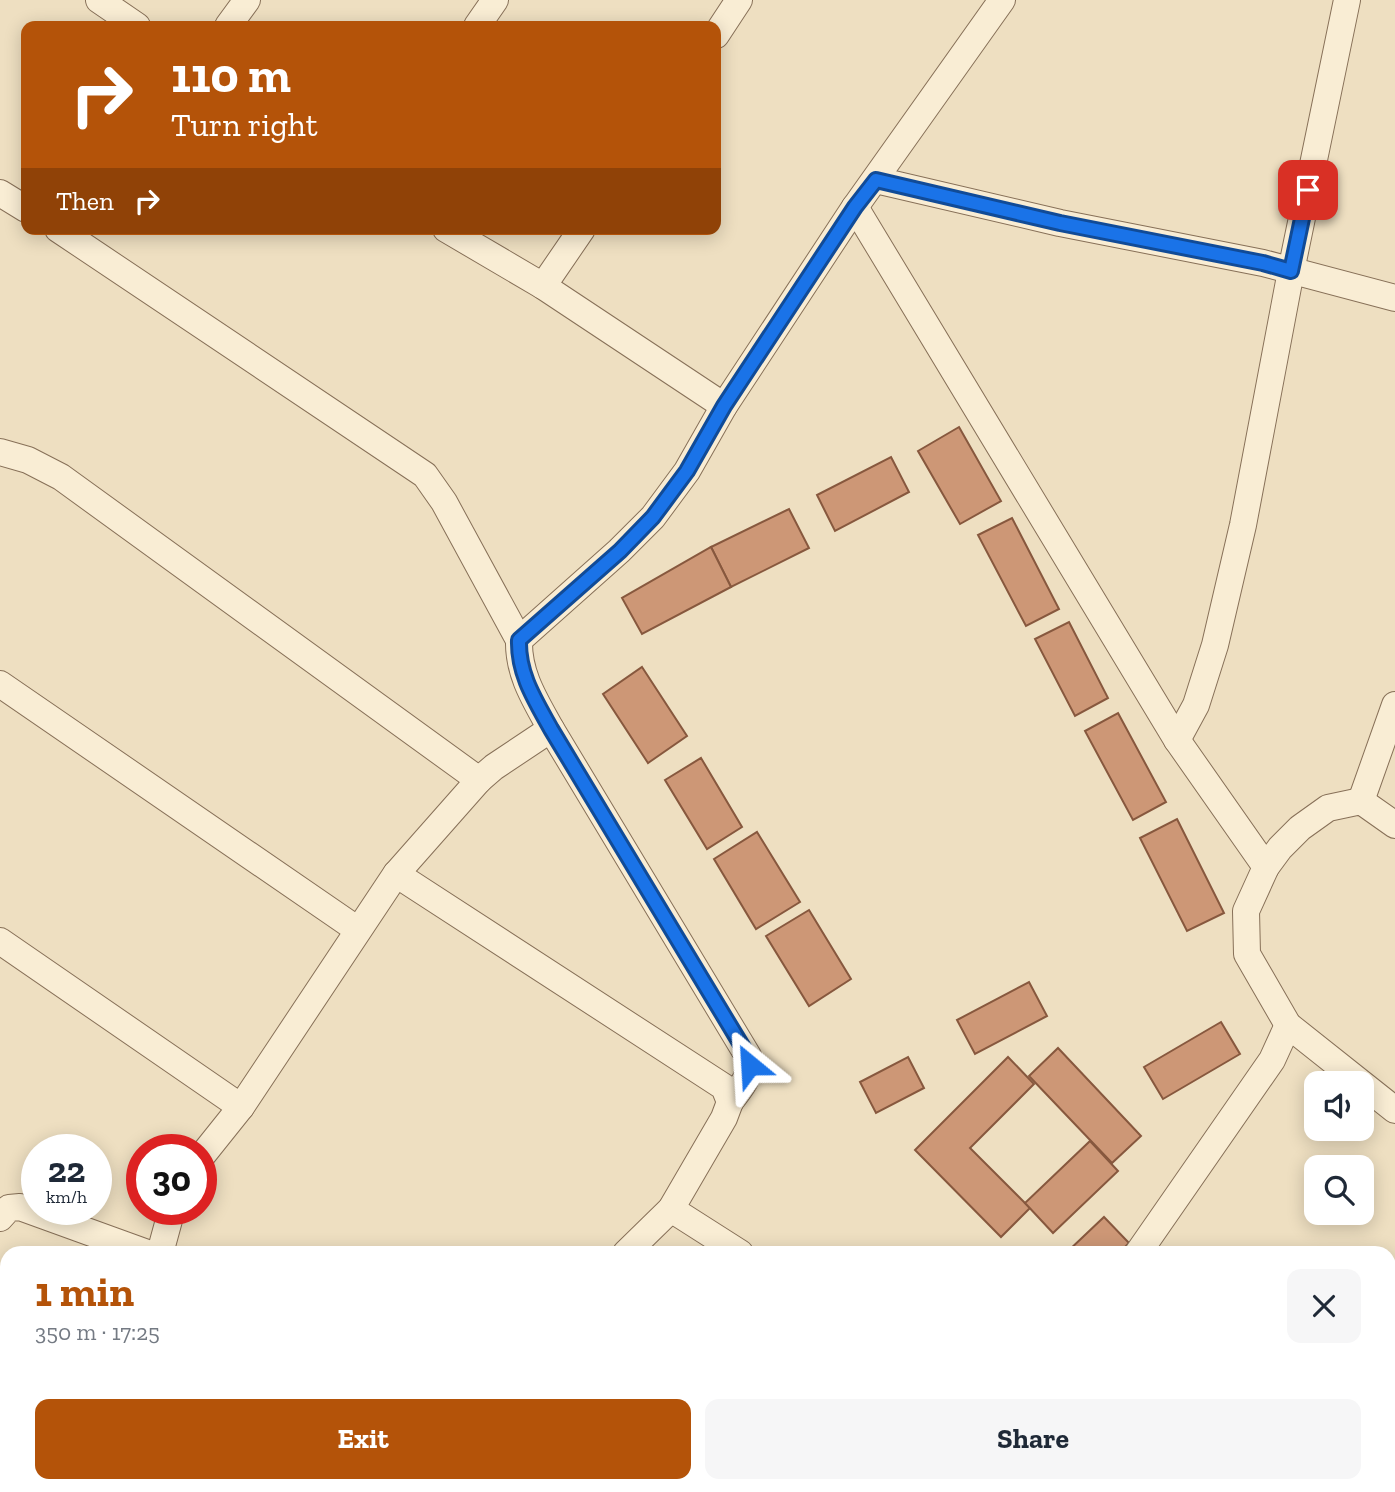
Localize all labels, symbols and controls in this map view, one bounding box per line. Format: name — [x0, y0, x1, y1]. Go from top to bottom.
text: 110 m — [171, 46, 291, 105]
icon: right — [56, 49, 147, 140]
text: Turn right — [171, 106, 318, 144]
pin — [1278, 160, 1338, 220]
icon: arrive — [1289, 171, 1327, 209]
icon: right — [128, 182, 166, 220]
text: Then — [56, 185, 114, 217]
position arrow — [713, 1028, 787, 1102]
map controls — [1304, 1071, 1374, 1225]
button: sound — [1304, 1071, 1374, 1141]
speed limit sign: 30 — [126, 1134, 217, 1225]
text: 22 — [48, 1149, 85, 1191]
button: search — [1304, 1155, 1374, 1225]
text: km/h — [46, 1186, 87, 1208]
text: 1 min — [35, 1266, 134, 1317]
button: close — [1287, 1269, 1361, 1343]
text: 350 m · 17:25 — [35, 1318, 160, 1346]
button: Exit — [35, 1399, 691, 1479]
button: Share — [705, 1399, 1361, 1479]

